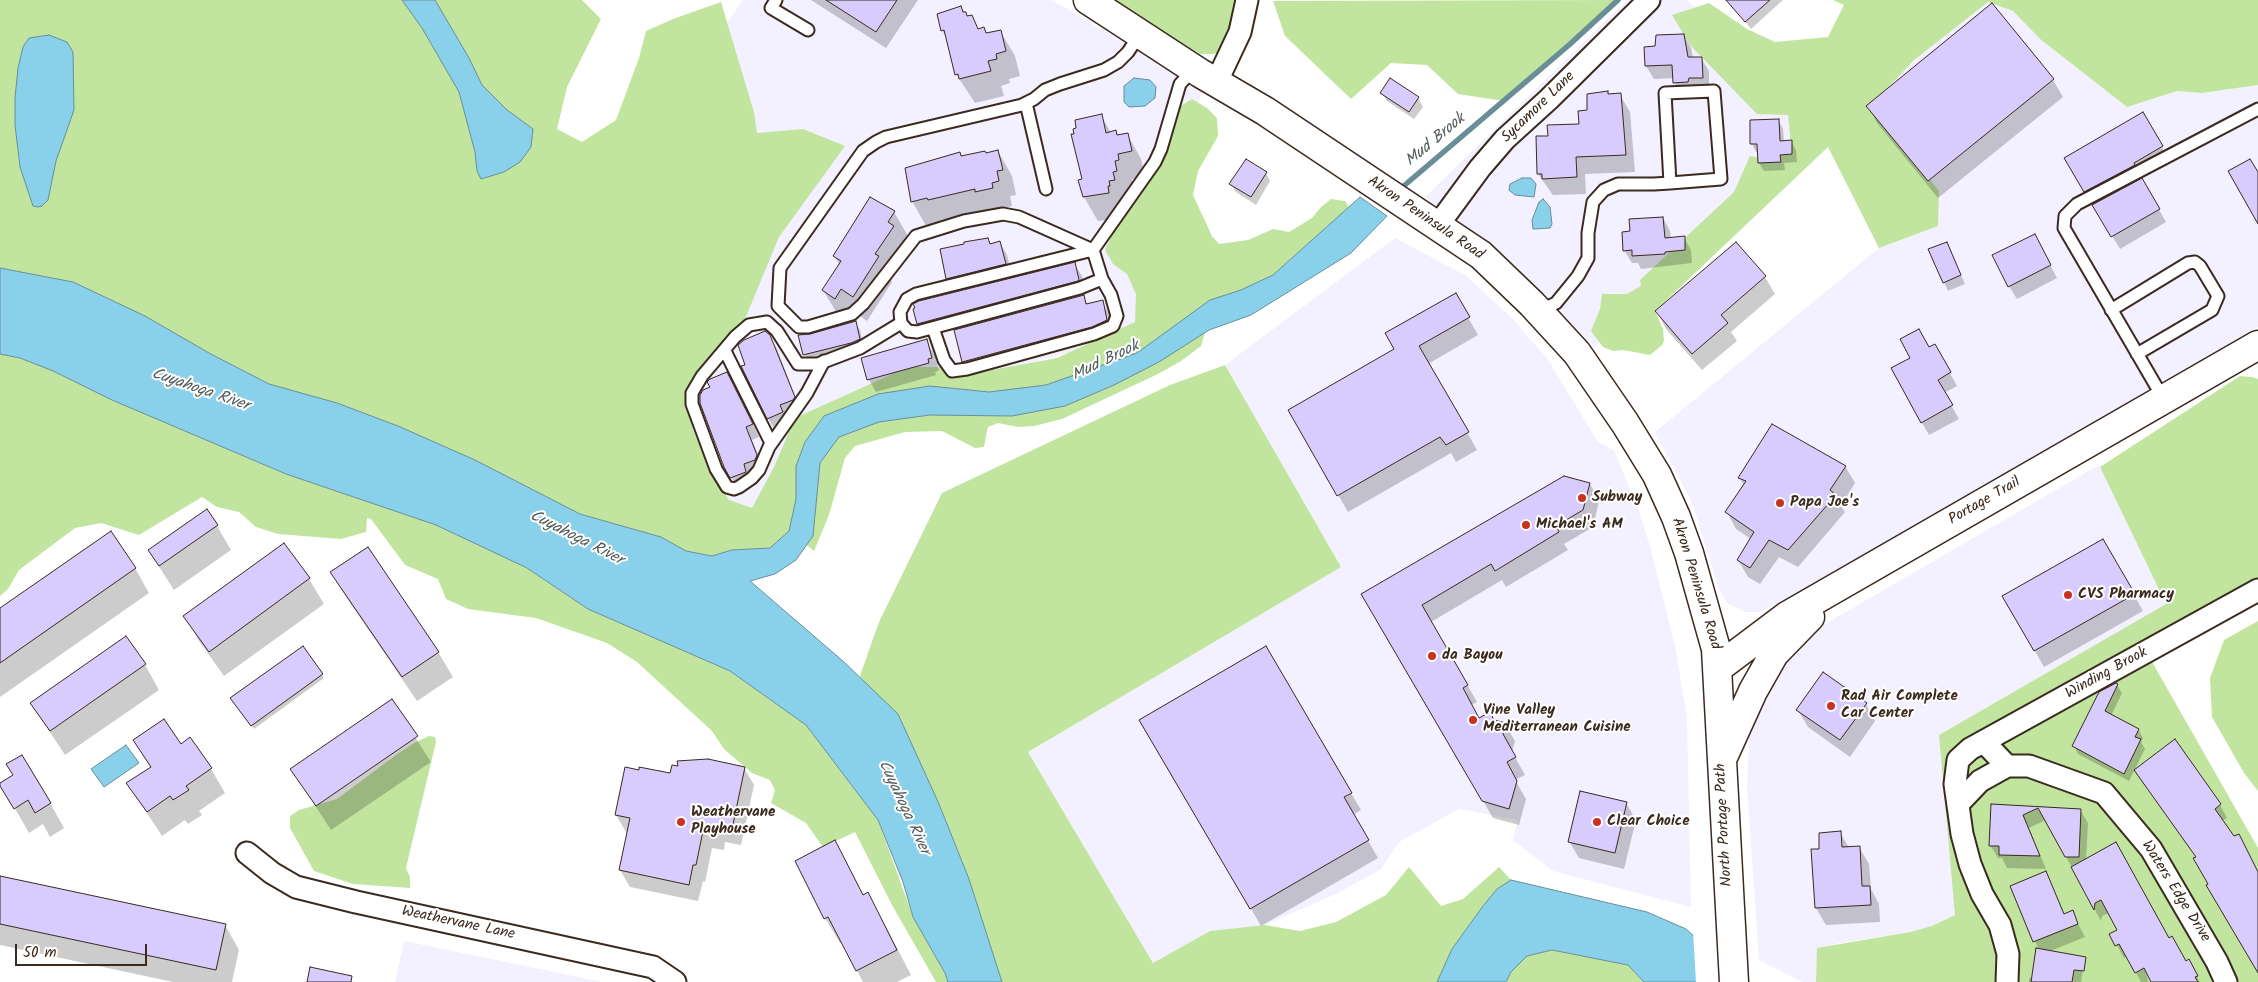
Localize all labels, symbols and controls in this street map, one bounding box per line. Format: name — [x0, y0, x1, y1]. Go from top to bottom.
street label: Sycamore Lane — [1499, 68, 1579, 148]
water label: Mud Brook — [1402, 110, 1470, 172]
street label: Akron Peninsula Road — [1363, 173, 1487, 265]
water label: Mud Brook — [1069, 338, 1143, 386]
water label: Cuyahoga River — [149, 365, 251, 417]
street label: Portage Trail — [1946, 474, 2024, 530]
place label: Subway — [1592, 489, 1642, 507]
marker: Subway — [1576, 492, 1588, 504]
place label: Papa Joe's — [1790, 494, 1859, 512]
marker: Papa Joe's — [1774, 497, 1786, 509]
water label: Cuyahoga River — [526, 507, 626, 571]
place label: Michael's AM — [1536, 516, 1623, 534]
street label: Akron Peninsula Road — [1666, 516, 1724, 652]
marker: Michael's AM — [1520, 519, 1532, 531]
place label: CVS Pharmacy — [2078, 586, 2174, 604]
marker: CVS Pharmacy — [2062, 589, 2074, 601]
street label: Winding Brook — [2063, 644, 2151, 704]
place label: da Bayou — [1442, 647, 1502, 665]
marker: da Bayou — [1426, 650, 1438, 662]
place label: Rad Air Complete Car Center — [1841, 688, 1958, 723]
marker: Rad Air Complete Car Center — [1825, 700, 1837, 712]
place label: Vine Valley Mediterranean Cuisine — [1483, 702, 1631, 737]
marker: Vine Valley Mediterranean Cuisine — [1467, 714, 1479, 726]
water label: Cuyahoga River — [873, 758, 933, 858]
street label: North Portage Path — [1713, 763, 1737, 887]
place label: Weathervane Playhouse — [691, 804, 775, 839]
place label: Clear Choice — [1607, 813, 1690, 831]
marker: Weathervane Playhouse — [675, 816, 687, 828]
marker: Clear Choice — [1591, 816, 1603, 828]
street label: Waters Edge Drive — [2137, 838, 2213, 946]
street label: Weathervane Lane — [400, 903, 516, 945]
scale bar — [18, 934, 150, 966]
text: 50 m — [23, 941, 57, 965]

